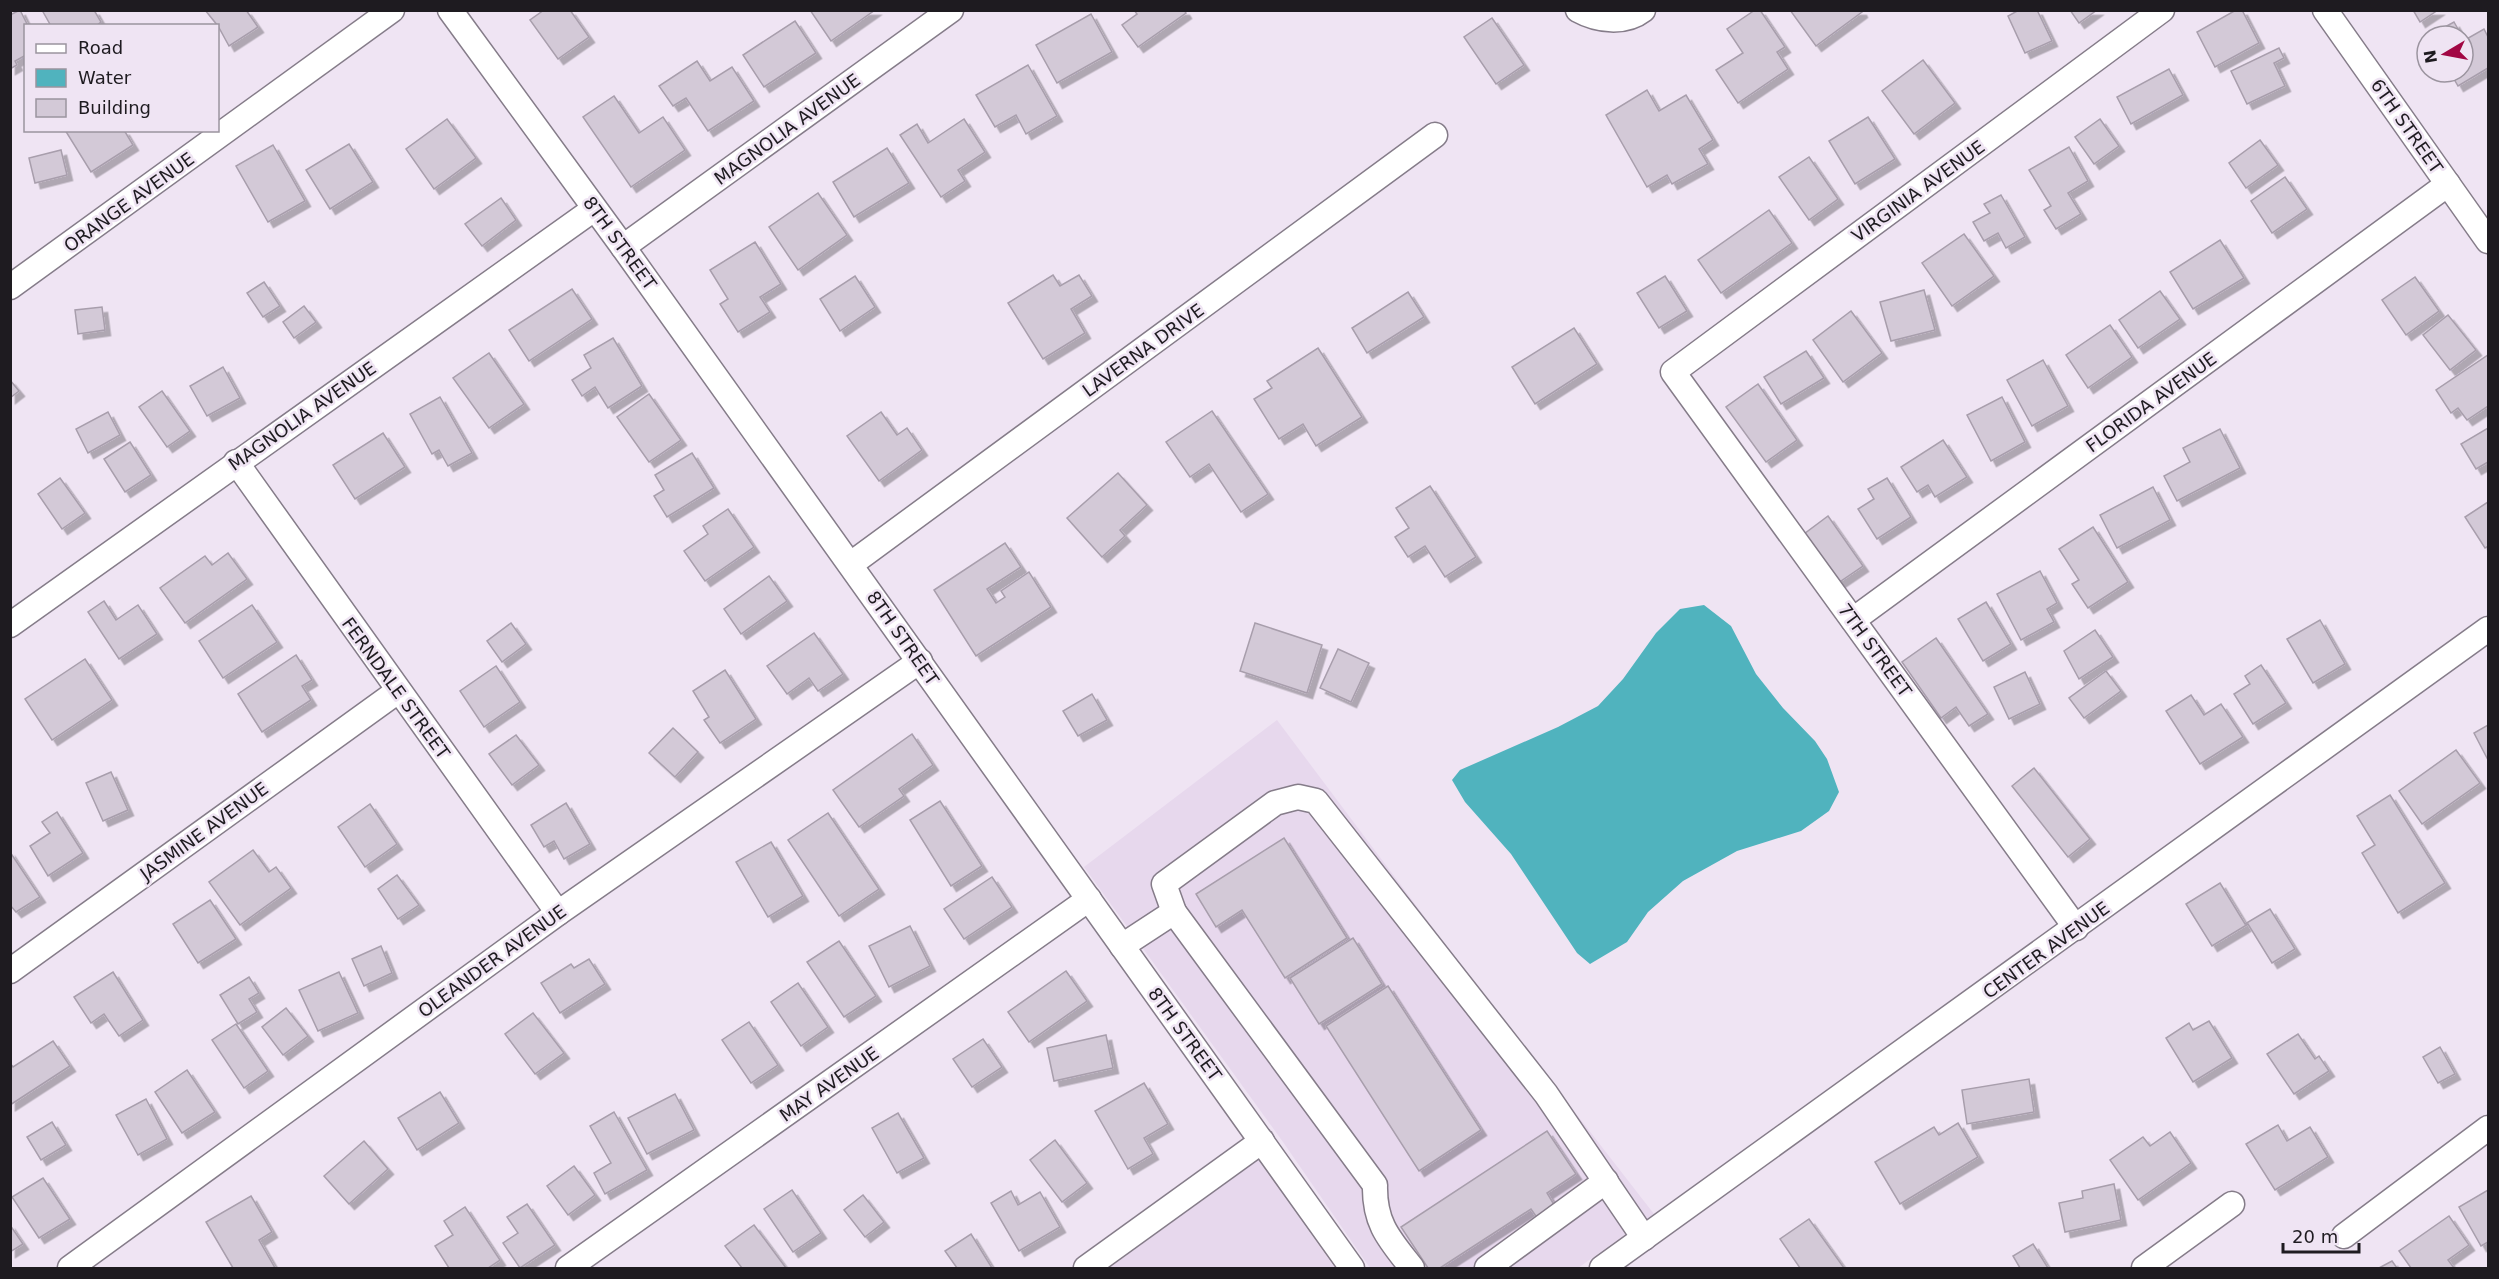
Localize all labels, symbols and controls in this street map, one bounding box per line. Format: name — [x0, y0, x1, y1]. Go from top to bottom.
legend — [24, 24, 219, 132]
north arrow — [2415, 24, 2475, 84]
text: Road — [78, 37, 123, 58]
text: N — [2420, 48, 2441, 65]
text: Water — [78, 67, 132, 88]
street label: MAGNOLIA AVENUE — [710, 69, 864, 189]
street label: 6TH STREET — [2367, 75, 2448, 178]
text: Building — [78, 97, 151, 118]
street label: VIRGINIA AVENUE — [1847, 136, 1989, 246]
street label: ORANGE AVENUE — [60, 148, 198, 256]
street label: 8TH STREET — [579, 192, 662, 295]
street label: LAVERNA DRIVE — [1078, 299, 1208, 401]
street label: FLORIDA AVENUE — [2082, 348, 2220, 456]
street label: MAGNOLIA AVENUE — [224, 357, 380, 475]
street label: 8TH STREET — [863, 587, 944, 690]
street label: 7TH STREET — [1834, 599, 1917, 702]
street label: FERNDALE STREET — [338, 613, 455, 763]
street label: JASMINE AVENUE — [135, 778, 272, 885]
street label: CENTER AVENUE — [1979, 897, 2113, 1003]
street label: OLEANDER AVENUE — [414, 900, 570, 1022]
street label: 8TH STREET — [1144, 983, 1227, 1086]
street label: MAY AVENUE — [775, 1042, 883, 1126]
scale bar — [2283, 1216, 2360, 1254]
text: 20 m — [2292, 1226, 2338, 1247]

